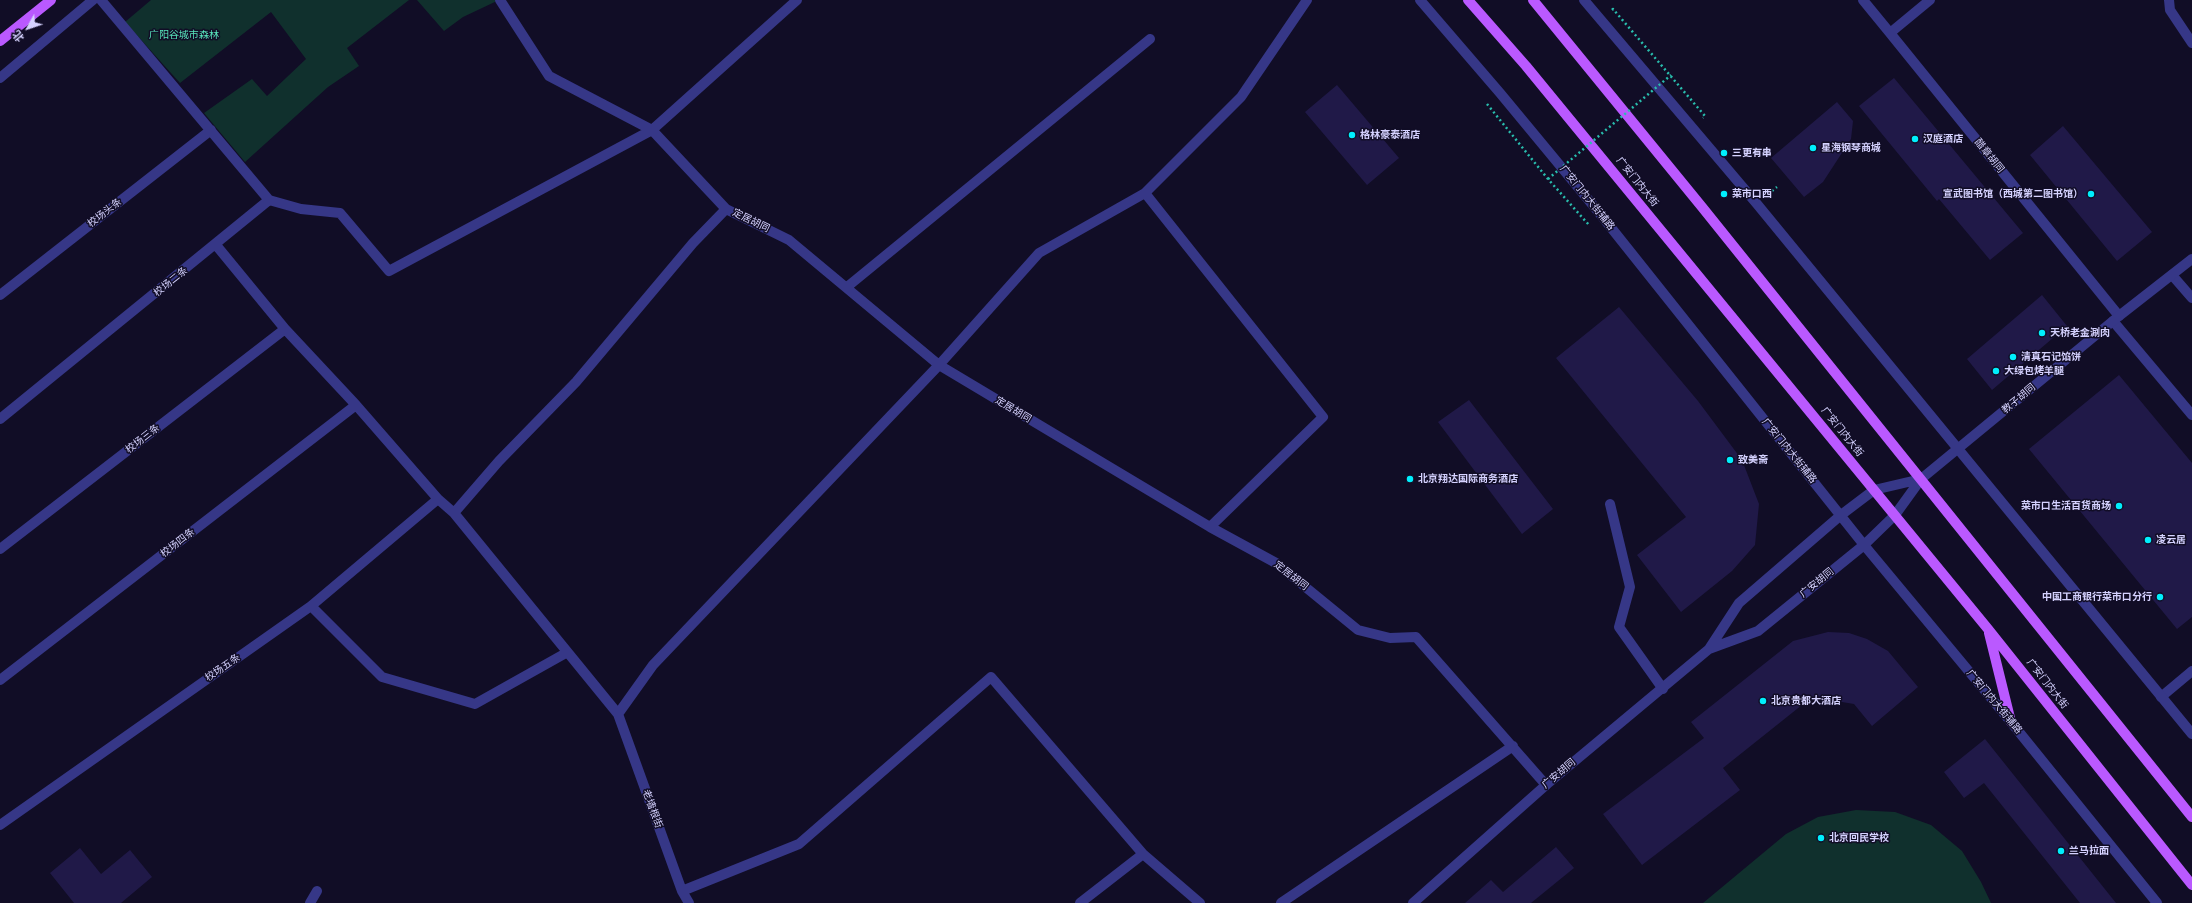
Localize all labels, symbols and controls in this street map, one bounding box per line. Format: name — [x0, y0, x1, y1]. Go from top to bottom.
north arrow — [8, 8, 48, 48]
text: 北 — [10, 28, 27, 44]
park label: 广阳谷城市森林 — [149, 29, 219, 41]
place label: 格林豪泰酒店 — [1360, 129, 1420, 141]
marker: 格林豪泰酒店 — [1347, 130, 1357, 140]
place label: 汉庭酒店 — [1923, 133, 1963, 145]
marker: 汉庭酒店 — [1910, 134, 1920, 144]
street label: 醋章胡同 — [1972, 137, 2006, 175]
place label: 星海钢琴商城 — [1821, 142, 1881, 154]
marker: 星海钢琴商城 — [1808, 143, 1818, 153]
place label: 三更有串 — [1732, 147, 1772, 159]
marker: 三更有串 — [1719, 148, 1729, 158]
street label: 广安门内大街 — [1613, 155, 1661, 209]
street label: 广安门内大街辅路 — [1557, 163, 1617, 233]
place label: 菜市口西 — [1732, 188, 1772, 200]
place label: 宣武图书馆（西城第二图书馆） — [1943, 188, 2083, 200]
marker: 菜市口西 — [1719, 189, 1729, 199]
marker: 宣武图书馆（西城第二图书馆） — [2086, 189, 2096, 199]
street label: 校场头条 — [86, 196, 124, 230]
street label: 定居胡同 — [730, 207, 772, 235]
street label: 校场二条 — [152, 265, 190, 299]
place label: 天桥老金涮肉 — [2050, 327, 2110, 339]
marker: 天桥老金涮肉 — [2037, 328, 2047, 338]
place label: 清真石记馅饼 — [2021, 351, 2081, 363]
marker: 清真石记馅饼 — [2008, 352, 2018, 362]
place label: 大绿包烤羊腿 — [2004, 365, 2064, 377]
marker: 大绿包烤羊腿 — [1991, 366, 2001, 376]
street label: 教子胡同 — [2000, 382, 2038, 416]
street label: 定居胡同 — [993, 395, 1033, 425]
street label: 广安门内大街 — [1818, 405, 1866, 459]
street label: 广安门内大街辅路 — [1759, 416, 1819, 486]
street label: 校场三条 — [124, 422, 162, 456]
place label: 致美斋 — [1738, 454, 1768, 466]
marker: 致美斋 — [1725, 455, 1735, 465]
place label: 北京翔达国际商务酒店 — [1418, 473, 1518, 485]
marker: 北京翔达国际商务酒店 — [1405, 474, 1415, 484]
place label: 菜市口生活百货商场 — [2021, 500, 2111, 512]
marker: 菜市口生活百货商场 — [2114, 501, 2124, 511]
street label: 校场四条 — [159, 526, 197, 560]
place label: 凌云居 — [2156, 534, 2186, 546]
marker: 凌云居 — [2143, 535, 2153, 545]
street label: 定居胡同 — [1272, 559, 1310, 593]
street label: 广安胡同 — [1798, 566, 1836, 600]
place label: 中国工商银行菜市口分行 — [2042, 591, 2152, 603]
marker: 中国工商银行菜市口分行 — [2155, 592, 2165, 602]
street label: 校场五条 — [203, 652, 243, 684]
street label: 广安门内大街 — [2024, 657, 2070, 711]
street label: 广安门内大街辅路 — [1964, 668, 2024, 736]
place label: 北京贵都大酒店 — [1771, 695, 1841, 707]
marker: 北京贵都大酒店 — [1758, 696, 1768, 706]
street label: 广安胡同 — [1540, 757, 1578, 791]
street label: 老墙根街 — [640, 788, 664, 830]
place label: 北京回民学校 — [1829, 832, 1889, 844]
marker: 北京回民学校 — [1816, 833, 1826, 843]
place label: 兰马拉面 — [2069, 845, 2109, 857]
marker: 兰马拉面 — [2056, 846, 2066, 856]

